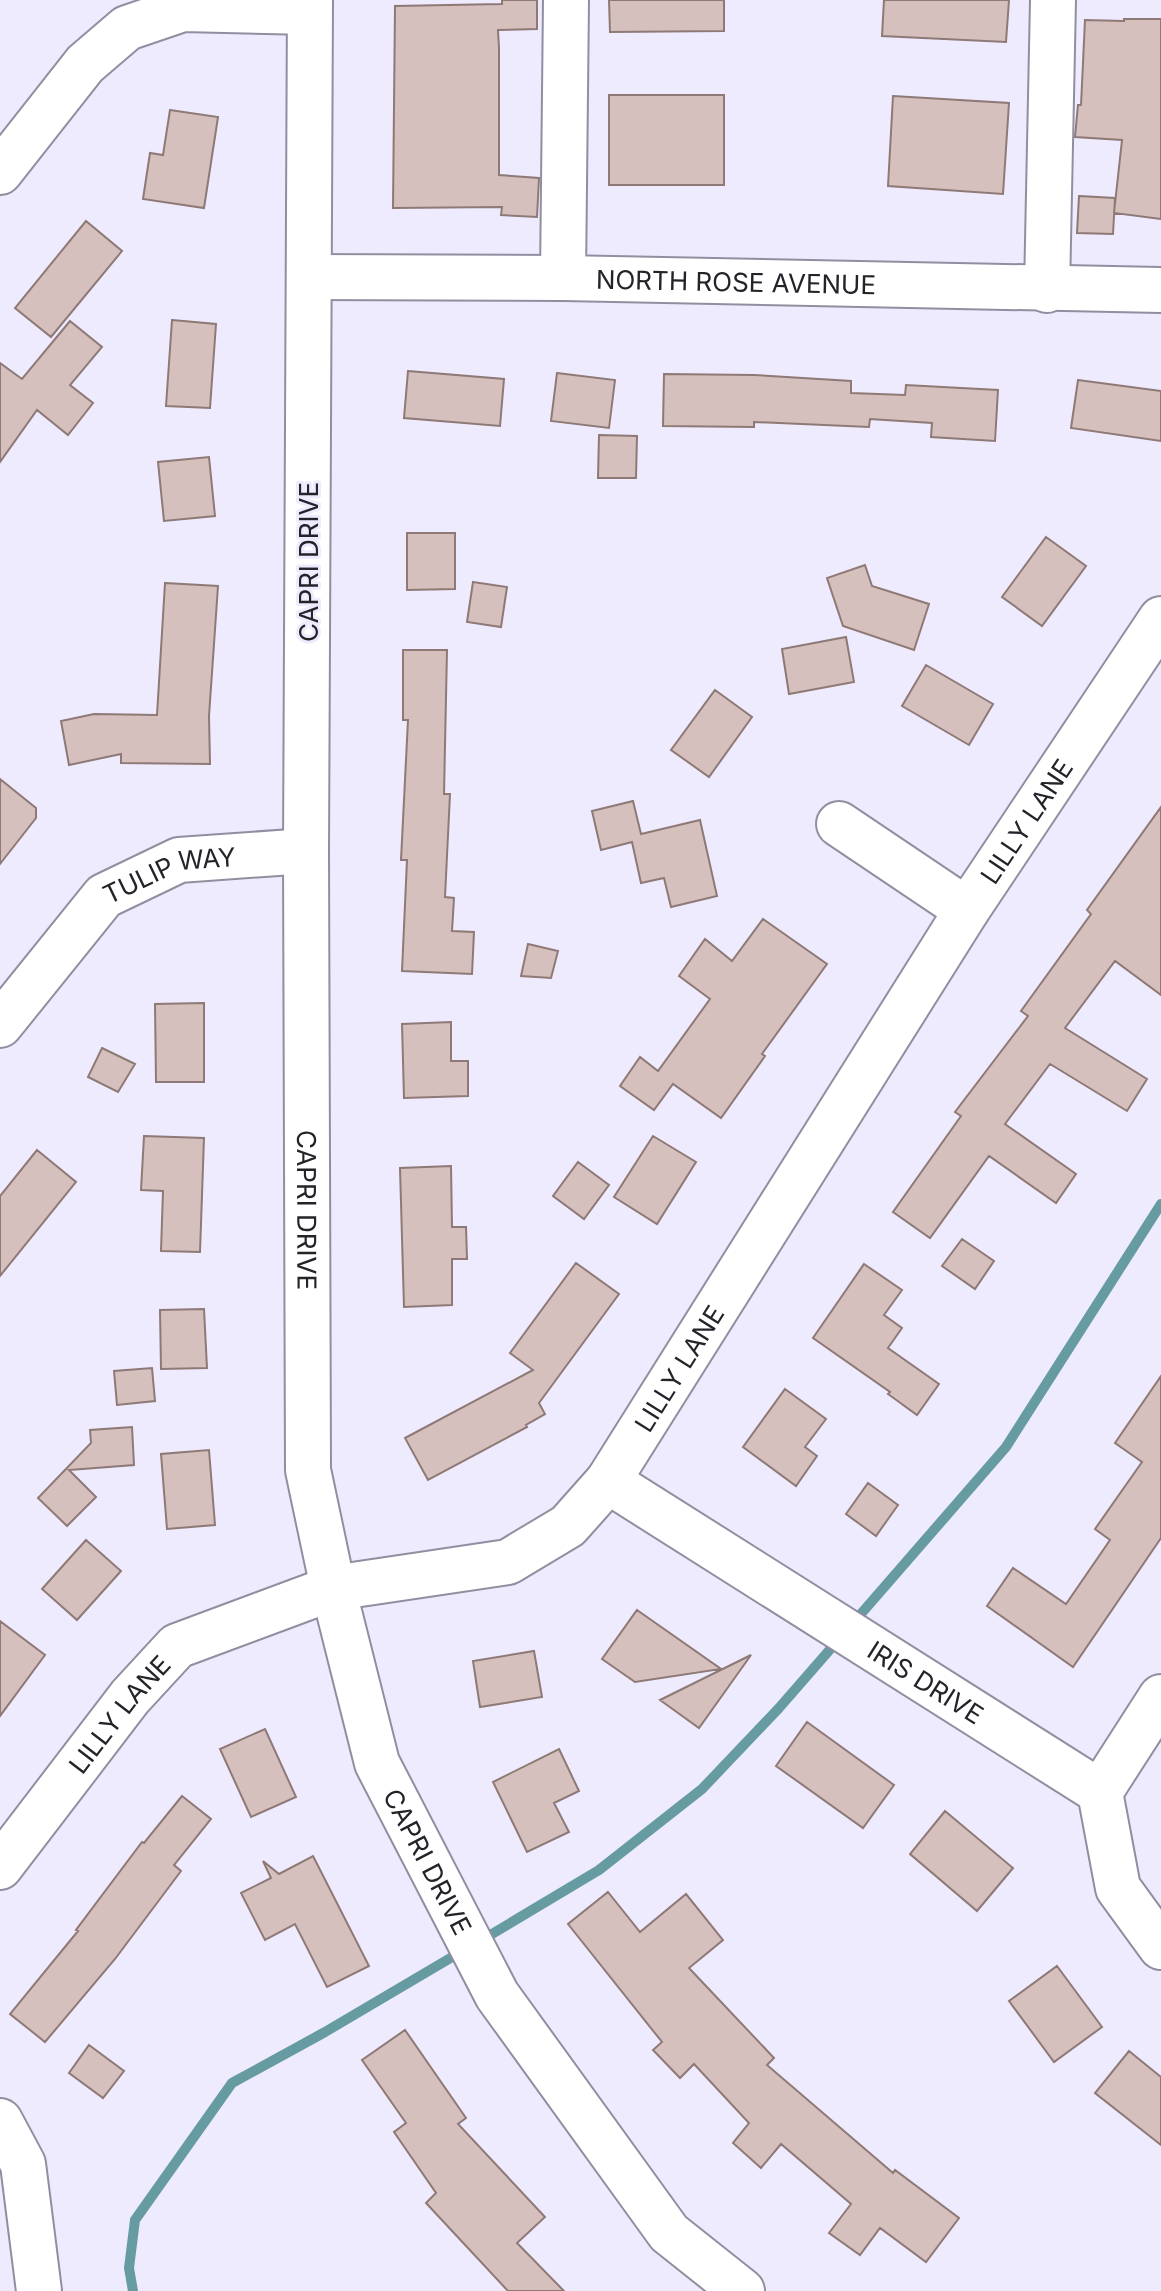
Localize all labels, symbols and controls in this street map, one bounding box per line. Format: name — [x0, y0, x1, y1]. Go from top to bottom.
street label: NORTH ROSE AVENUE — [596, 263, 876, 300]
street label: CAPRI DRIVE — [293, 482, 324, 642]
street label: LILLY LANE — [974, 753, 1079, 889]
street label: TULIP WAY — [98, 841, 237, 910]
street label: CAPRI DRIVE — [291, 1130, 323, 1290]
street label: LILLY LANE — [628, 1300, 730, 1437]
street label: IRIS DRIVE — [862, 1634, 989, 1730]
street label: LILLY LANE — [62, 1649, 176, 1779]
street label: CAPRI DRIVE — [377, 1783, 479, 1940]

